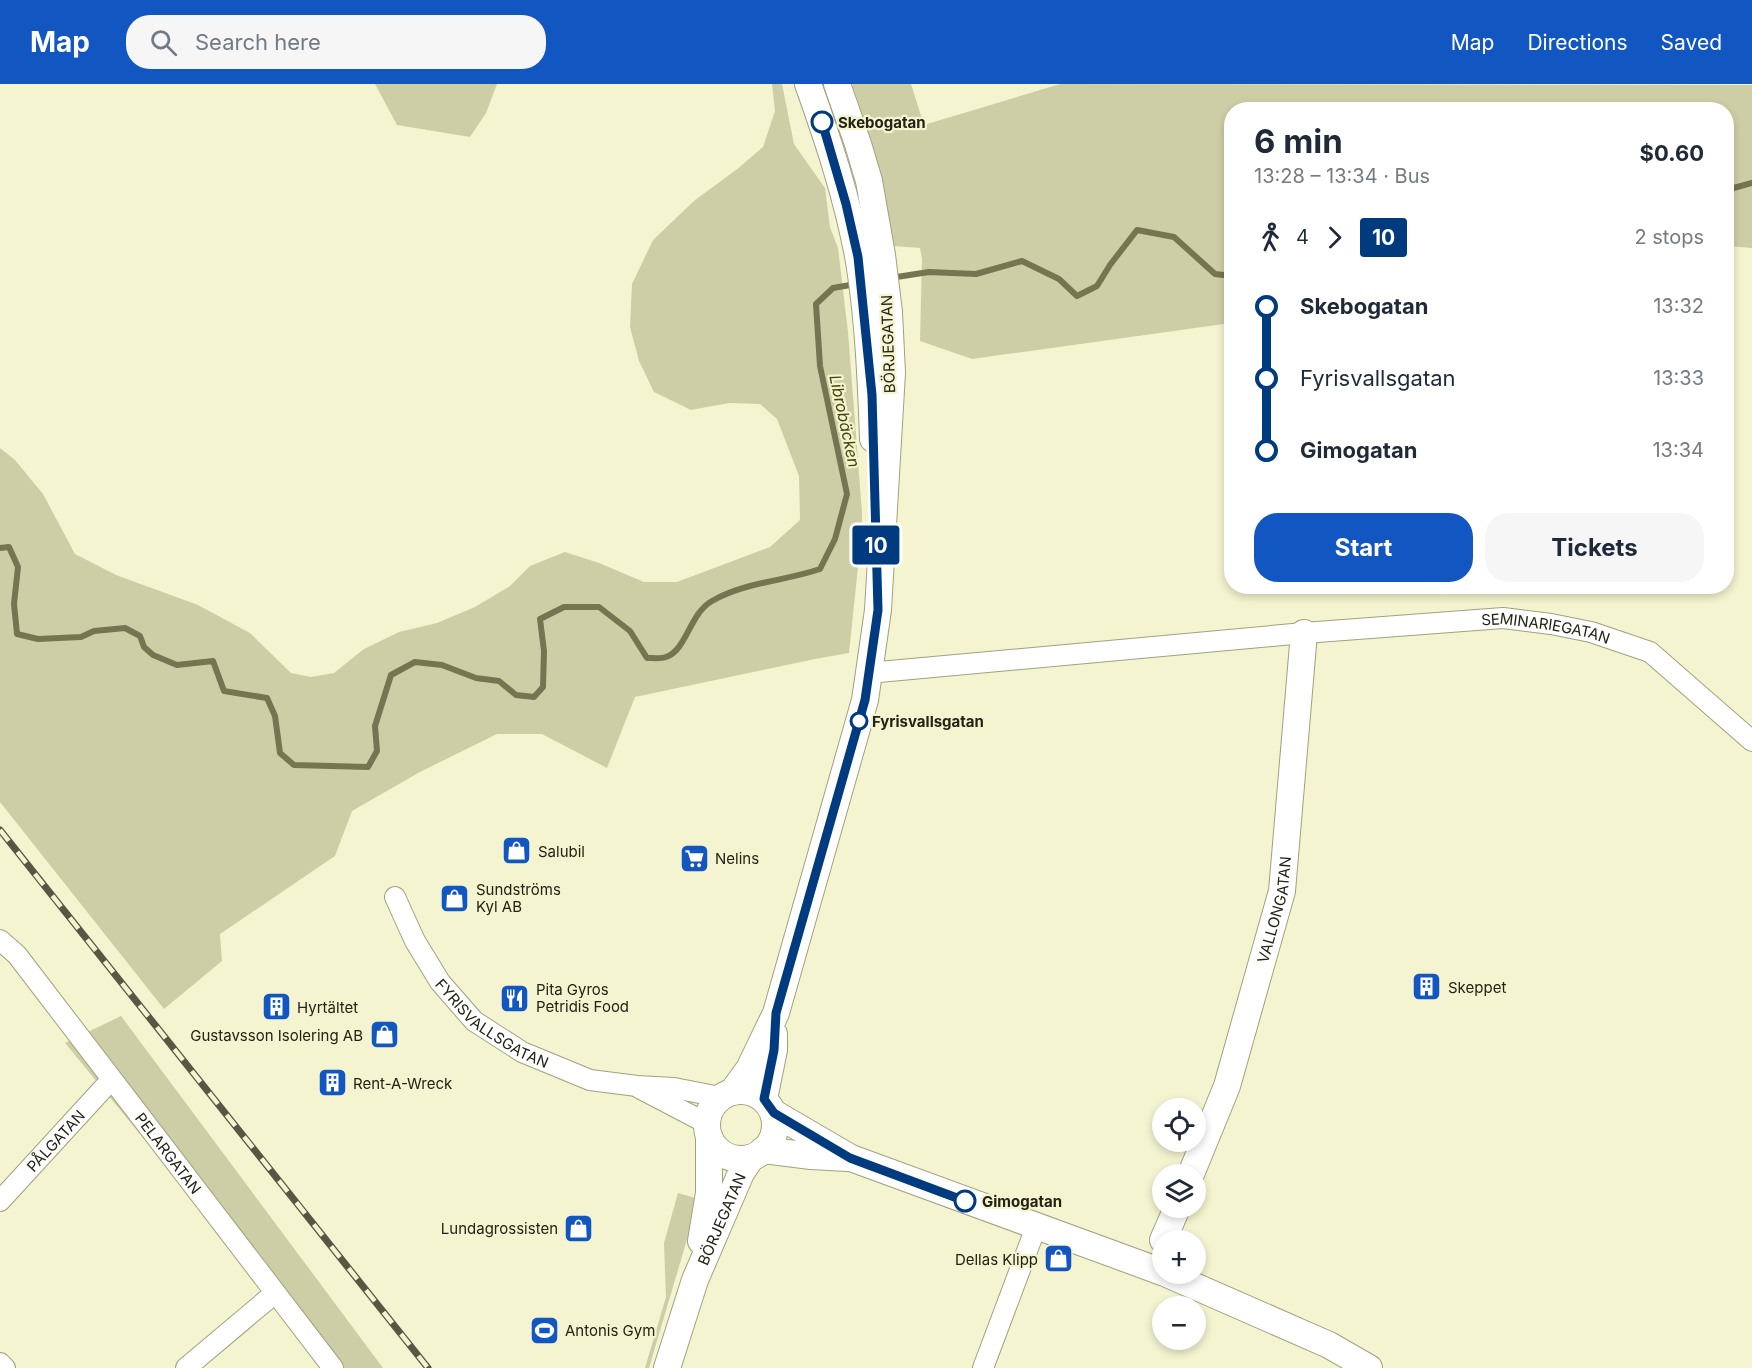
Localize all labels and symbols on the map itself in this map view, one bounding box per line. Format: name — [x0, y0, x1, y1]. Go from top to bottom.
marker: Skebogatan — [811, 111, 833, 133]
place label: Skebogatan — [838, 113, 926, 132]
street label: BÖRJEGATAN — [877, 294, 899, 394]
water label: Librobäcken — [825, 373, 865, 469]
line badge: 10 — [849, 526, 903, 564]
street label: SEMINARIEGATAN — [1481, 608, 1613, 647]
marker: Fyrisvallsgatan — [850, 712, 868, 730]
place label: Fyrisvallsgatan — [872, 712, 984, 731]
shop icon: Salubil — [501, 835, 533, 867]
place label: Salubil — [538, 842, 585, 861]
supermarket icon: Nelins — [678, 842, 710, 874]
place label: Nelins — [715, 849, 759, 868]
street label: VALLONGATAN — [1253, 855, 1294, 965]
place label: Sundströms Kyl AB — [476, 880, 561, 916]
shop icon: Sundströms Kyl AB — [439, 882, 471, 914]
building icon: Skeppet — [1411, 971, 1443, 1003]
street label: FYRISVALLSGATAN — [432, 974, 552, 1071]
place label: Skeppet — [1448, 978, 1506, 997]
place label: Pita Gyros Petridis Food — [536, 980, 629, 1016]
restaurant icon: Pita Gyros Petridis Food — [499, 982, 531, 1014]
building icon: Hyrtältet — [260, 991, 292, 1023]
place label: Hyrtältet — [297, 998, 358, 1017]
shop icon: Gustavsson Isolering AB — [368, 1019, 400, 1051]
place label: Gustavsson Isolering AB — [190, 1026, 363, 1045]
building icon: Rent-A-Wreck — [316, 1067, 348, 1099]
place label: Rent-A-Wreck — [353, 1074, 453, 1093]
street label: PÅLGATAN — [22, 1106, 88, 1175]
street label: PELARGATAN — [131, 1109, 206, 1197]
street label: BÖRJEGATAN — [693, 1170, 750, 1268]
marker: Gimogatan — [954, 1190, 976, 1212]
place label: Gimogatan — [982, 1192, 1062, 1211]
shop icon: Lundagrossisten — [563, 1212, 595, 1244]
place label: Lundagrossisten — [441, 1219, 558, 1238]
shop icon: Dellas Klipp — [1043, 1243, 1075, 1275]
place label: Dellas Klipp — [955, 1250, 1038, 1269]
sports icon: Antonis Gym — [528, 1314, 560, 1346]
place label: Antonis Gym — [565, 1321, 655, 1340]

